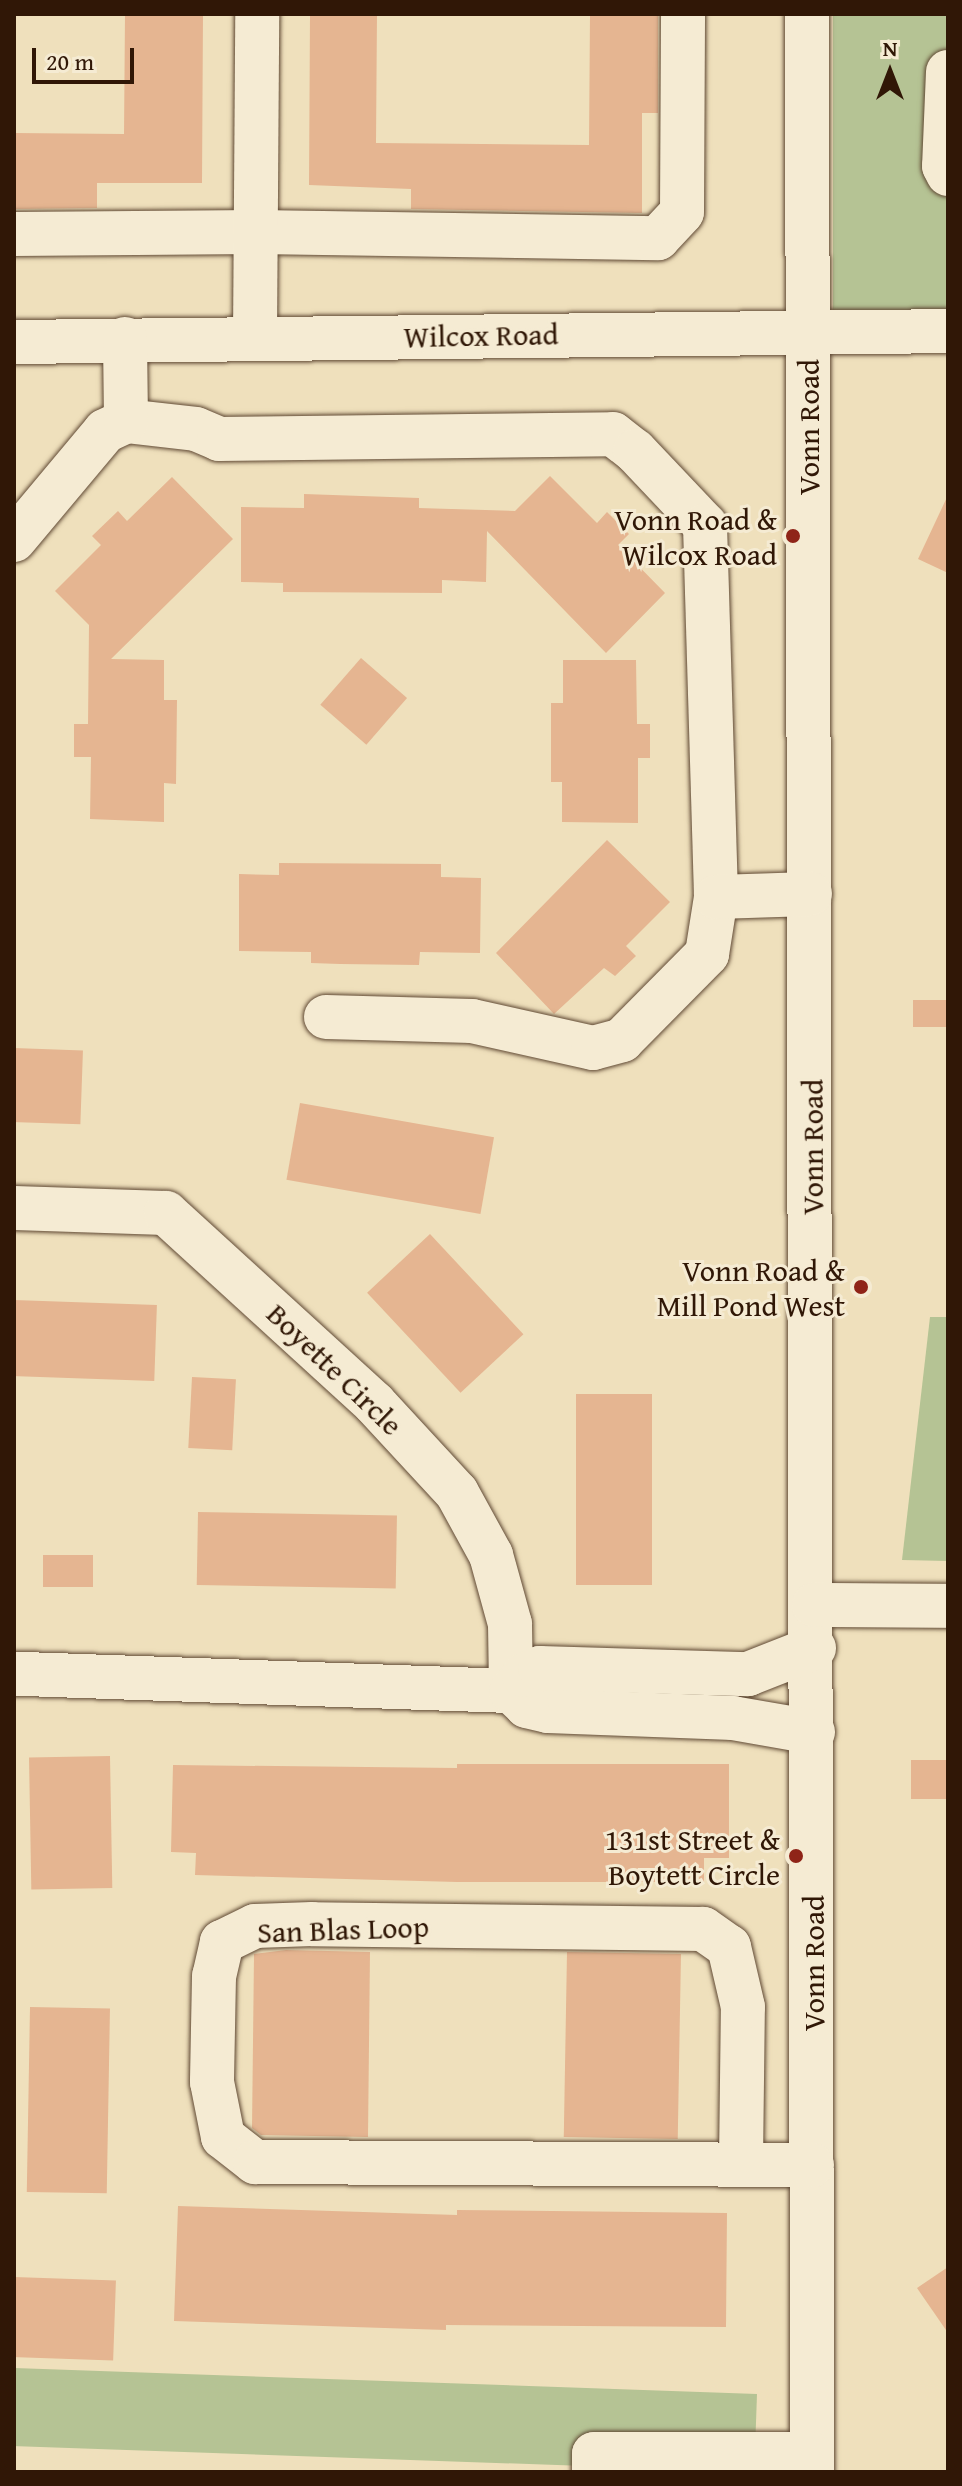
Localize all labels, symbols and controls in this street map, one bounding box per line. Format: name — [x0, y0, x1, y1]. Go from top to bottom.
scale bar — [36, 32, 138, 82]
north arrow — [850, 32, 930, 112]
text: N — [883, 32, 897, 64]
text: 20 m — [46, 44, 94, 79]
street label: Wilcox Road — [403, 316, 559, 354]
street label: Vonn Road — [790, 359, 826, 495]
place label: Vonn Road & Wilcox Road — [614, 501, 777, 572]
marker: Vonn Road & Wilcox Road — [784, 527, 802, 545]
street label: Vonn Road — [794, 1079, 830, 1215]
place label: Vonn Road & Mill Pond West — [657, 1252, 845, 1322]
marker: Vonn Road & Mill Pond West — [852, 1278, 870, 1296]
street label: Boyette Circle — [260, 1295, 410, 1443]
place label: 131st Street & Boytett Circle — [605, 1821, 780, 1892]
marker: 131st Street & Boytett Circle — [787, 1847, 805, 1865]
street label: Vonn Road — [795, 1895, 831, 2031]
street label: San Blas Loop — [257, 1908, 429, 1950]

